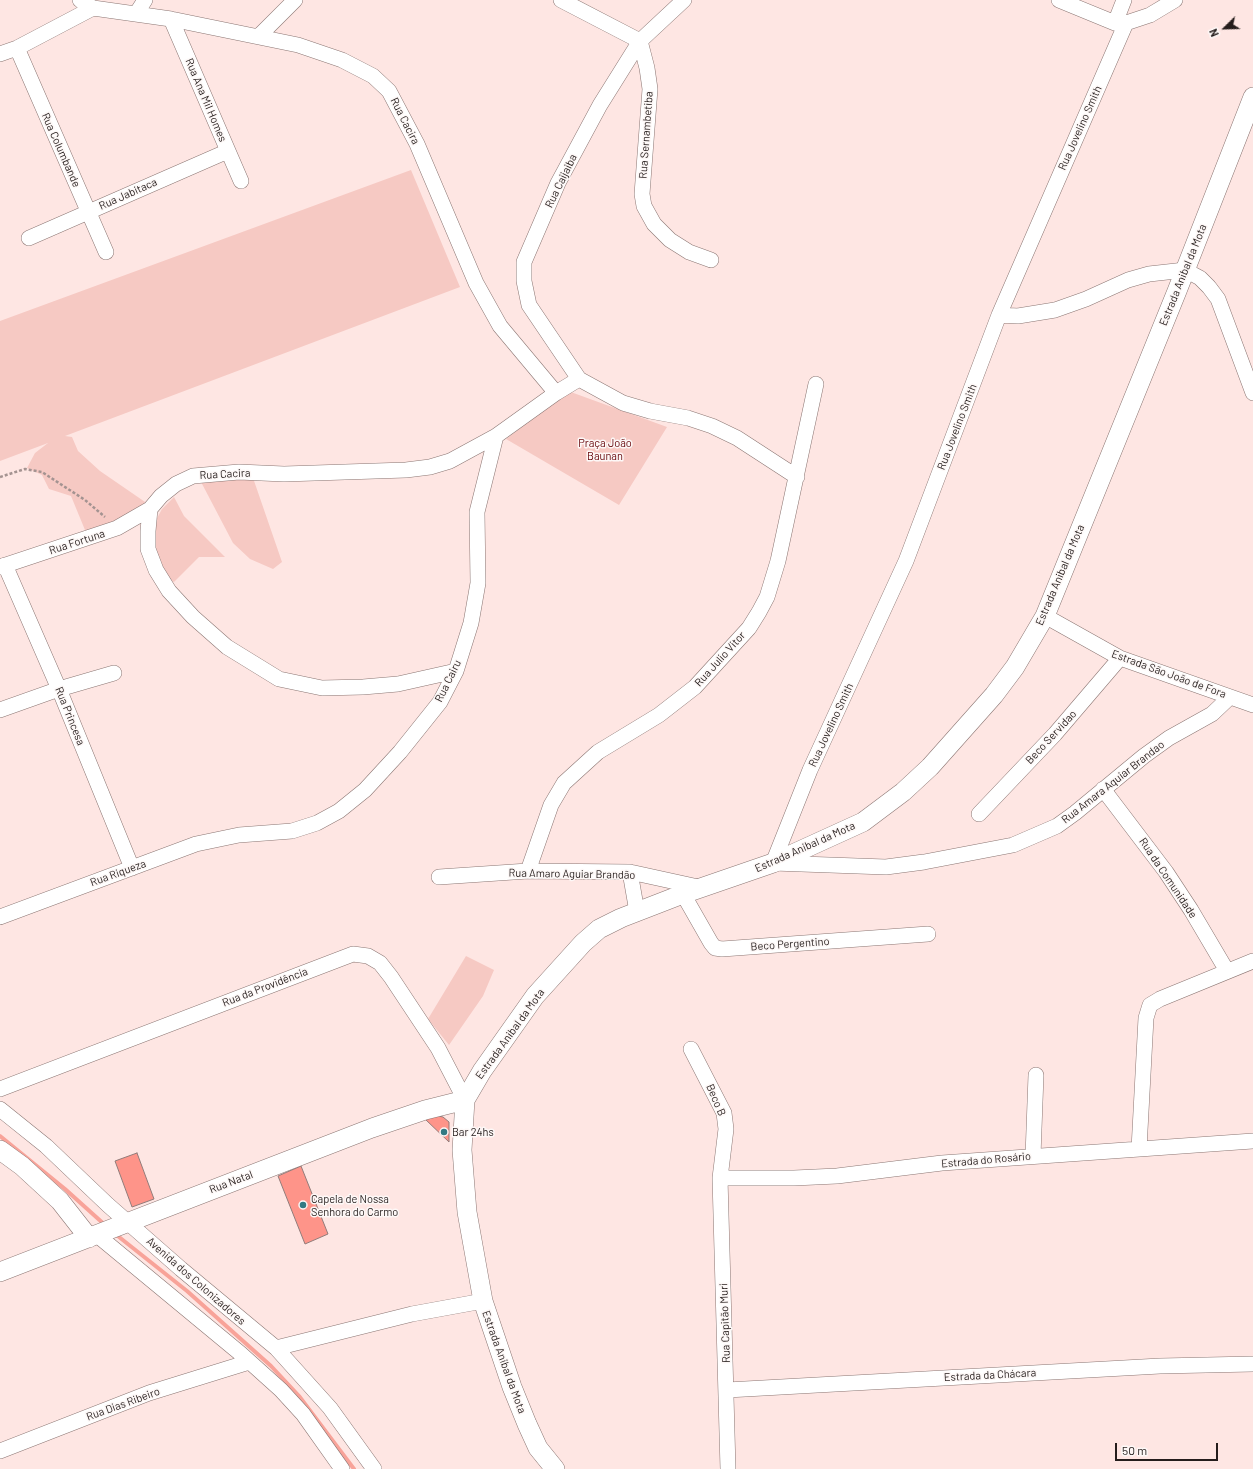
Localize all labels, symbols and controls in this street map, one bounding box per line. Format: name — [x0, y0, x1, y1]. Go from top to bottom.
north arrow — [1205, 8, 1245, 48]
text: N — [1206, 27, 1221, 39]
street label: Rua Ana Mil Homes — [182, 56, 230, 144]
street label: Rua Jovelino Smith — [1055, 84, 1105, 172]
street label: Rua Sernambetiba — [636, 91, 656, 179]
street label: Rua Cacira — [388, 95, 422, 147]
street label: Rua Columbande — [39, 111, 83, 189]
street label: Rua Caijaiba — [542, 152, 580, 210]
street label: Rua Jabitaca — [97, 175, 159, 213]
street label: Estrada Anibal da Mota — [1157, 222, 1209, 328]
street label: Rua Jovelino Smith — [935, 382, 979, 472]
park label: Praça João Baunan — [578, 436, 632, 462]
street label: Rua Cacira — [199, 466, 251, 482]
street label: Estrada Anibal da Mota — [1033, 523, 1087, 627]
street label: Rua Fortuna — [47, 527, 107, 557]
street label: Rua Julio Vitor — [692, 629, 748, 689]
street label: Estrada São João de Fora — [1110, 647, 1228, 701]
street label: Rua Cairu — [432, 658, 464, 704]
street label: Rua Jovelino Smith — [806, 681, 856, 769]
street label: Rua Princesa — [52, 685, 88, 747]
street label: Beco Servidao — [1023, 707, 1079, 767]
street label: Rua Amara Aquiar Brandao — [1059, 738, 1167, 826]
street label: Estrada Anibal da Mota — [753, 819, 857, 875]
street label: Rua da Comunidade — [1136, 835, 1200, 921]
street label: Rua Riqueza — [88, 857, 148, 889]
street label: Rua Amaro Aguiar Brandão — [509, 866, 635, 882]
street label: Beco Pergentino — [750, 935, 830, 953]
street label: Rua da Providência — [220, 965, 310, 1009]
street label: Estrada Anibal da Mota — [473, 986, 547, 1082]
street label: Beco B — [703, 1082, 729, 1118]
place label: Bar 24hs — [452, 1125, 494, 1139]
marker: Bar 24hs — [439, 1127, 449, 1137]
street label: Estrada do Rosário — [941, 1150, 1031, 1170]
street label: Rua Natal — [207, 1168, 255, 1196]
place label: Capela de Nossa Senhora do Carmo — [311, 1192, 398, 1218]
marker: Capela de Nossa Senhora do Carmo — [298, 1200, 308, 1210]
street label: Avenida dos Colonizadores — [144, 1234, 248, 1328]
street label: Rua Capitão Muri — [717, 1283, 733, 1363]
street label: Estrada Anibal da Mota — [479, 1309, 529, 1415]
street label: Estrada da Chácara — [944, 1366, 1036, 1384]
street label: Rua Dias Ribeiro — [84, 1385, 162, 1423]
scale bar — [1117, 1435, 1220, 1461]
text: 50 m — [1122, 1443, 1147, 1457]

